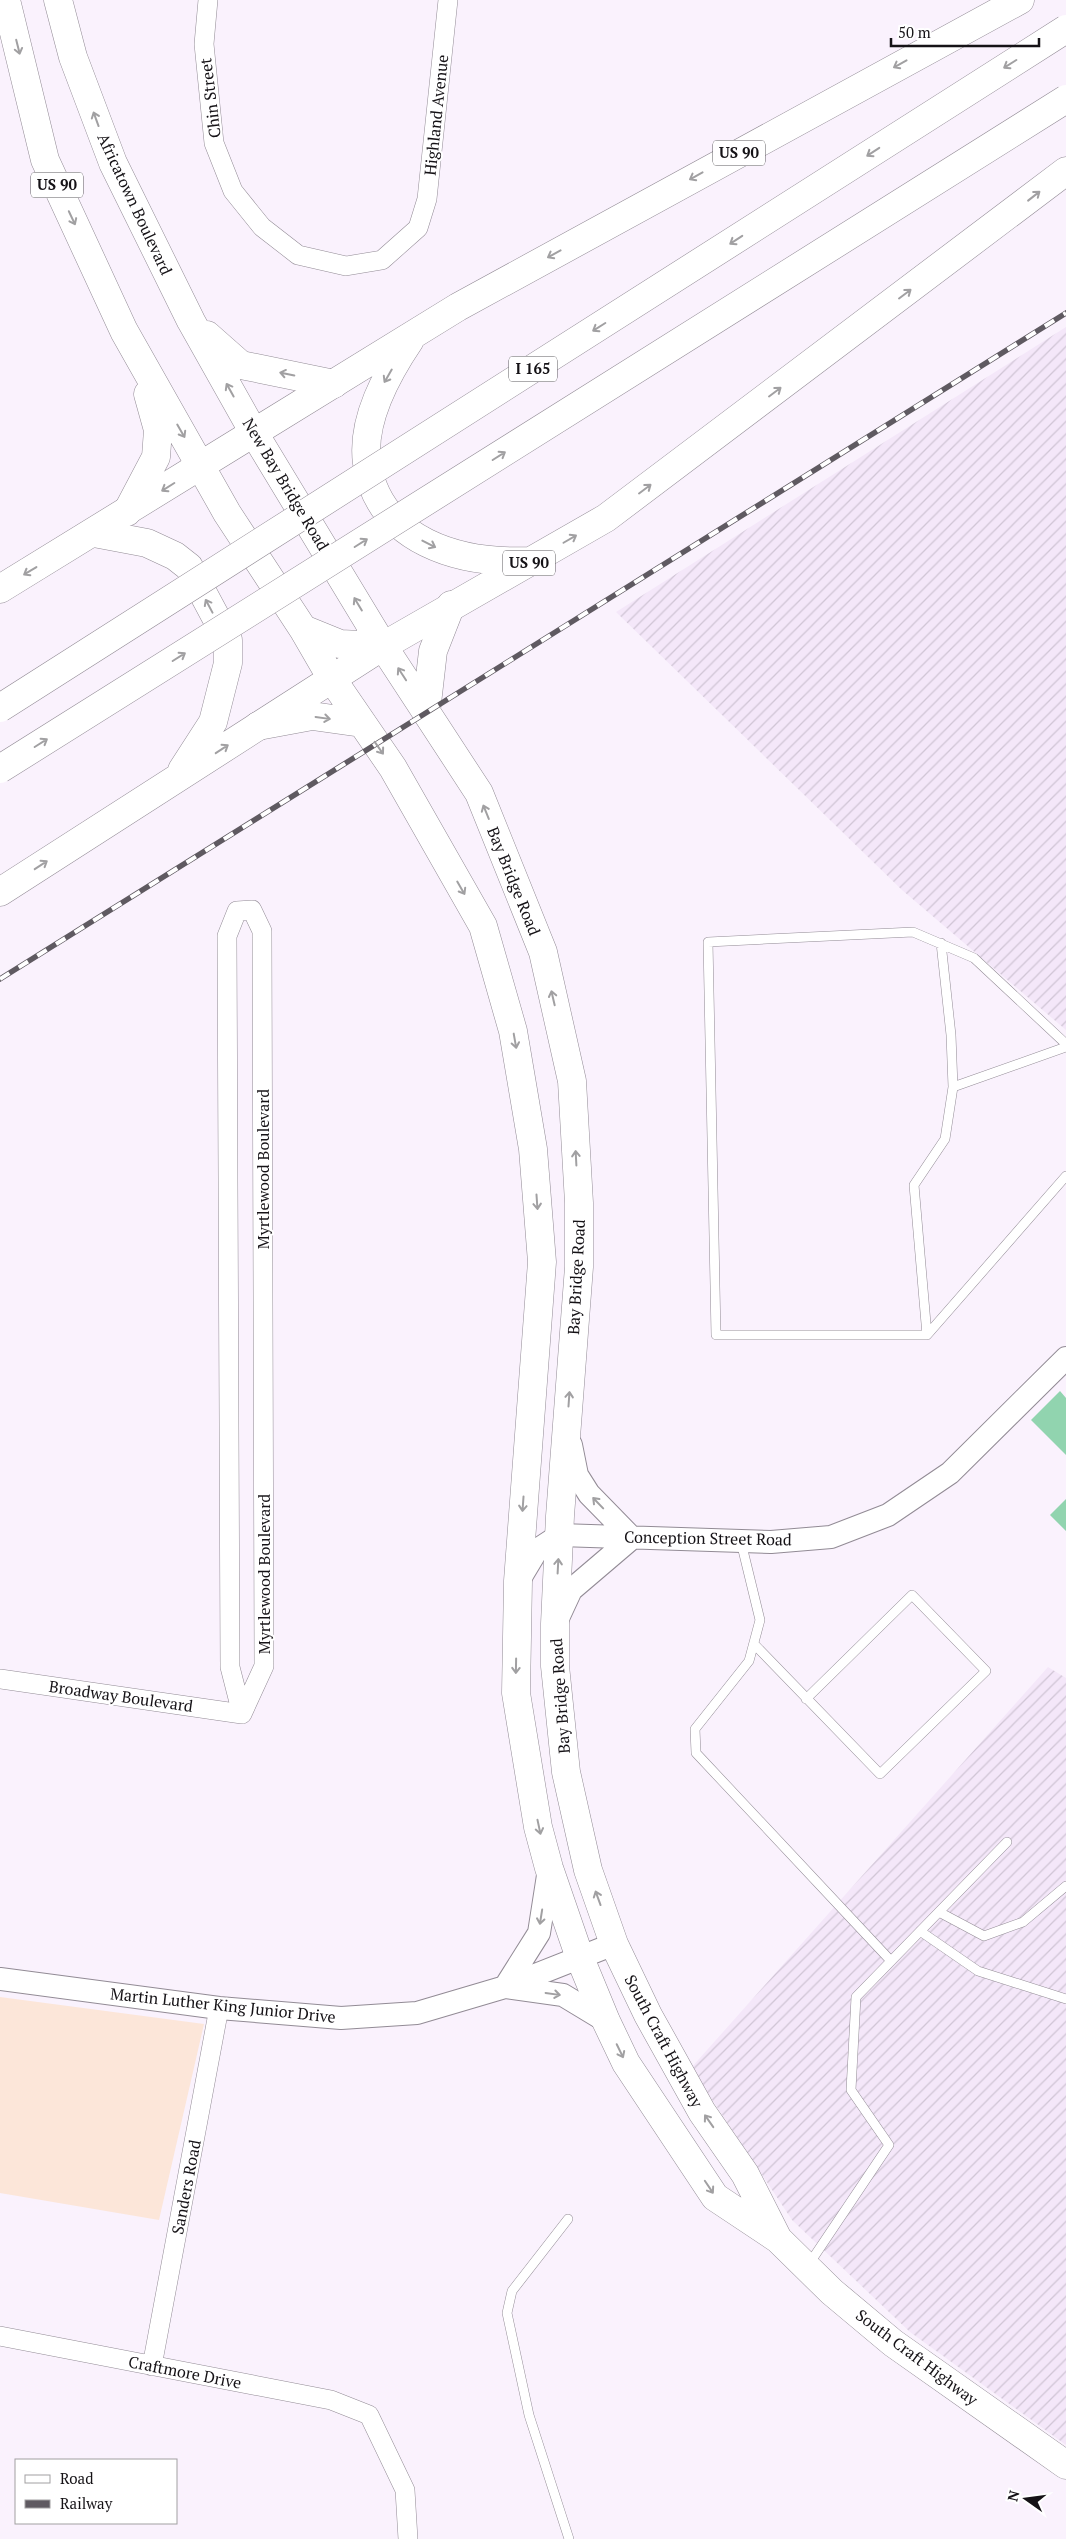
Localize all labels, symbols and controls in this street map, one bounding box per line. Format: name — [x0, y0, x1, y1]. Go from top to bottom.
scale bar — [891, 15, 1038, 47]
text: 50 m — [898, 22, 931, 42]
one-way arrow — [14, 39, 23, 55]
street label: Highland Avenue — [419, 53, 453, 177]
street label: Chin Street — [194, 57, 226, 139]
one-way arrow — [892, 59, 907, 69]
one-way arrow — [1003, 60, 1017, 70]
one-way arrow — [91, 111, 100, 127]
street label: Africatown Boulevard — [92, 129, 178, 279]
road number: US 90 — [713, 140, 765, 166]
one-way arrow — [866, 147, 880, 157]
road number: US 90 — [31, 172, 83, 198]
one-way arrow — [689, 172, 704, 181]
one-way arrow — [1027, 191, 1041, 201]
one-way arrow — [68, 210, 77, 225]
one-way arrow — [730, 235, 744, 245]
one-way arrow — [546, 249, 561, 259]
one-way arrow — [898, 289, 911, 300]
one-way arrow — [593, 323, 607, 333]
road number: I 165 — [509, 356, 557, 382]
one-way arrow — [279, 369, 295, 378]
one-way arrow — [383, 369, 393, 383]
one-way arrow — [225, 383, 234, 398]
one-way arrow — [768, 387, 782, 397]
street label: New Bay Bridge Road — [238, 414, 334, 554]
one-way arrow — [176, 423, 186, 438]
one-way arrow — [491, 451, 505, 461]
one-way arrow — [162, 482, 176, 492]
one-way arrow — [638, 484, 652, 494]
one-way arrow — [562, 534, 577, 543]
one-way arrow — [354, 538, 368, 548]
one-way arrow — [421, 540, 436, 549]
road number: US 90 — [503, 550, 555, 576]
one-way arrow — [23, 567, 37, 577]
one-way arrow — [353, 598, 363, 612]
one-way arrow — [204, 599, 214, 613]
one-way arrow — [172, 652, 186, 662]
one-way arrow — [396, 667, 407, 681]
one-way arrow — [314, 713, 330, 723]
one-way arrow — [34, 738, 48, 748]
one-way arrow — [374, 741, 384, 755]
one-way arrow — [215, 744, 229, 754]
one-way arrow — [481, 805, 491, 820]
street label: Bay Bridge Road — [482, 823, 546, 939]
one-way arrow — [34, 860, 48, 871]
one-way arrow — [457, 881, 467, 895]
one-way arrow — [548, 990, 557, 1006]
one-way arrow — [510, 1032, 520, 1048]
street label: Myrtlewood Boulevard — [252, 1089, 274, 1249]
one-way arrow — [572, 1150, 581, 1166]
one-way arrow — [533, 1193, 542, 1209]
street label: Bay Bridge Road — [562, 1219, 590, 1335]
one-way arrow — [565, 1391, 574, 1407]
street label: Myrtlewood Boulevard — [253, 1494, 275, 1654]
one-way arrow — [519, 1496, 528, 1512]
one-way arrow — [592, 1496, 604, 1509]
street label: Conception Street Road — [624, 1526, 792, 1550]
one-way arrow — [554, 1558, 563, 1574]
street label: Bay Bridge Road — [545, 1637, 575, 1754]
one-way arrow — [511, 1658, 521, 1674]
street label: Broadway Boulevard — [48, 1675, 195, 1717]
one-way arrow — [535, 1818, 544, 1834]
one-way arrow — [593, 1891, 602, 1907]
one-way arrow — [536, 1908, 546, 1924]
street label: South Craft Highway — [620, 1971, 709, 2112]
street label: Martin Luther King Junior Drive — [109, 1982, 337, 2028]
one-way arrow — [545, 1989, 561, 1999]
one-way arrow — [615, 2043, 625, 2058]
one-way arrow — [704, 2115, 714, 2129]
street label: Sanders Road — [166, 2138, 206, 2236]
one-way arrow — [704, 2179, 714, 2193]
street label: South Craft Highway — [851, 2304, 983, 2411]
street label: Craftmore Drive — [127, 2350, 243, 2394]
legend — [15, 2459, 178, 2524]
text: Road — [60, 2468, 93, 2488]
north arrow — [1001, 2474, 1051, 2524]
text: N — [1002, 2488, 1023, 2503]
text: Railway — [60, 2493, 113, 2513]

